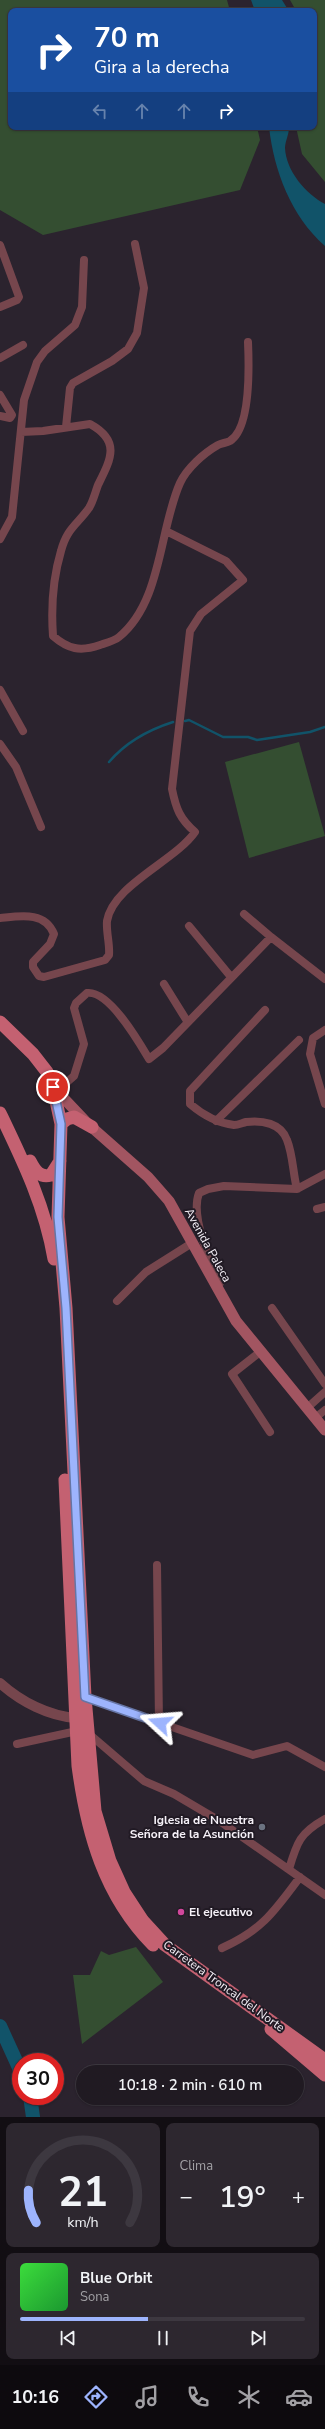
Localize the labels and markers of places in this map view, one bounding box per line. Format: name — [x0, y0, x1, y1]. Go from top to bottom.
pin — [36, 1070, 70, 1104]
place label: Iglesia de Nuestra Señora de la Asunción — [130, 1812, 254, 1842]
marker: Iglesia de Nuestra Señora de la Asunción — [257, 1822, 267, 1832]
place label: El ejecutivo — [189, 1904, 253, 1920]
marker: El ejecutivo — [176, 1907, 186, 1917]

